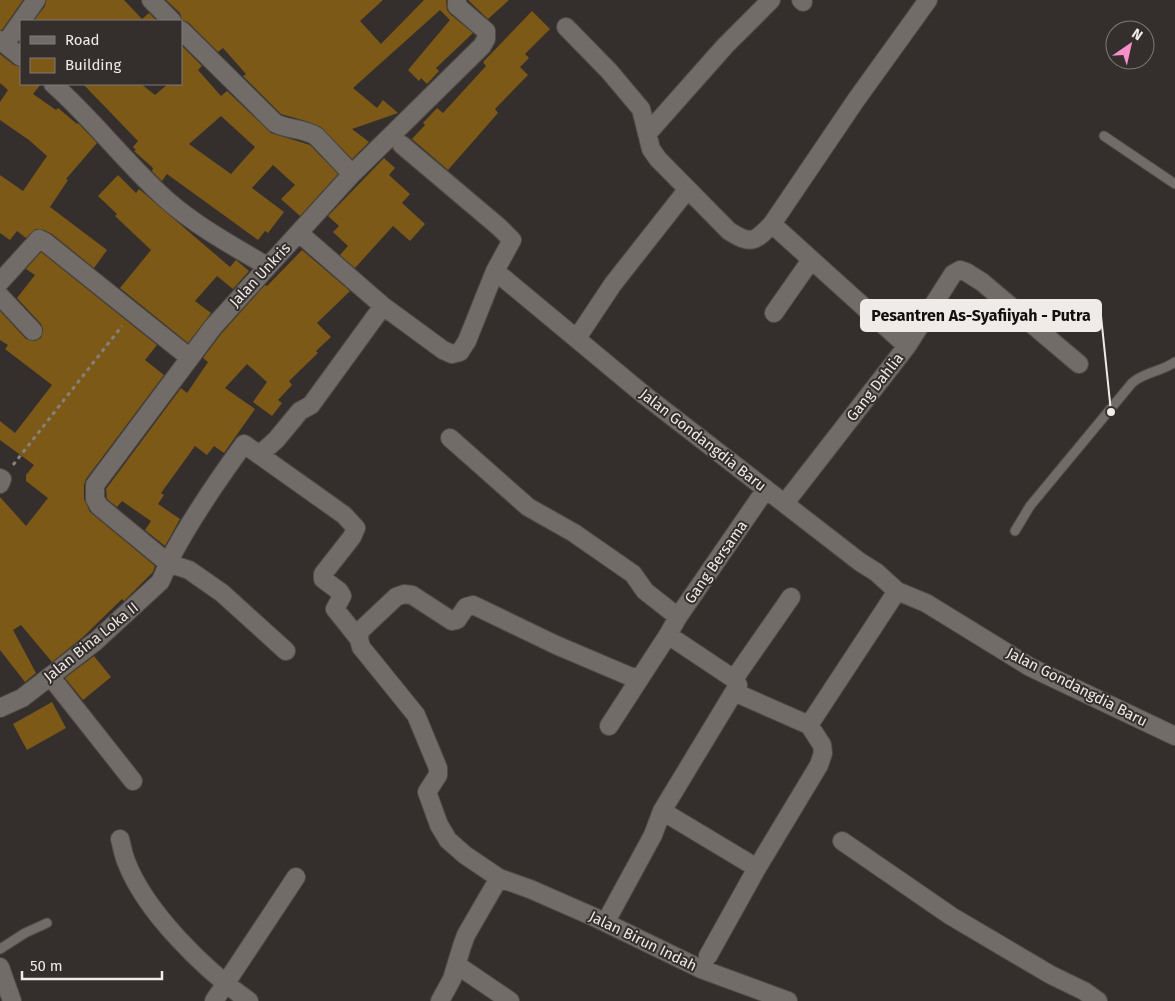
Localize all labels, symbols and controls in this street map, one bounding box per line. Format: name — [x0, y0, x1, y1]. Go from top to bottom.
legend — [20, 20, 182, 85]
north arrow — [1105, 20, 1155, 70]
text: N — [1128, 25, 1146, 44]
text: Road — [65, 31, 100, 49]
text: Building — [65, 56, 121, 74]
street label: Jalan Unkris — [226, 239, 294, 311]
callout: Pesantren As-Syafiiyah - Putra — [861, 300, 1101, 331]
text: Pesantren As-Syafiiyah - Putra — [871, 306, 1091, 325]
street label: Gang Dahlia — [843, 349, 907, 425]
street label: Jalan Gondangdia Baru — [636, 385, 770, 495]
street label: Gang Bersama — [681, 517, 751, 607]
street label: Jalan Bina Loka II — [40, 598, 142, 686]
street label: Jalan Gondangdia Baru — [1004, 644, 1150, 730]
street label: Jalan Birun Indah — [586, 907, 700, 975]
scale bar — [22, 948, 162, 980]
text: 50 m — [30, 957, 63, 975]

